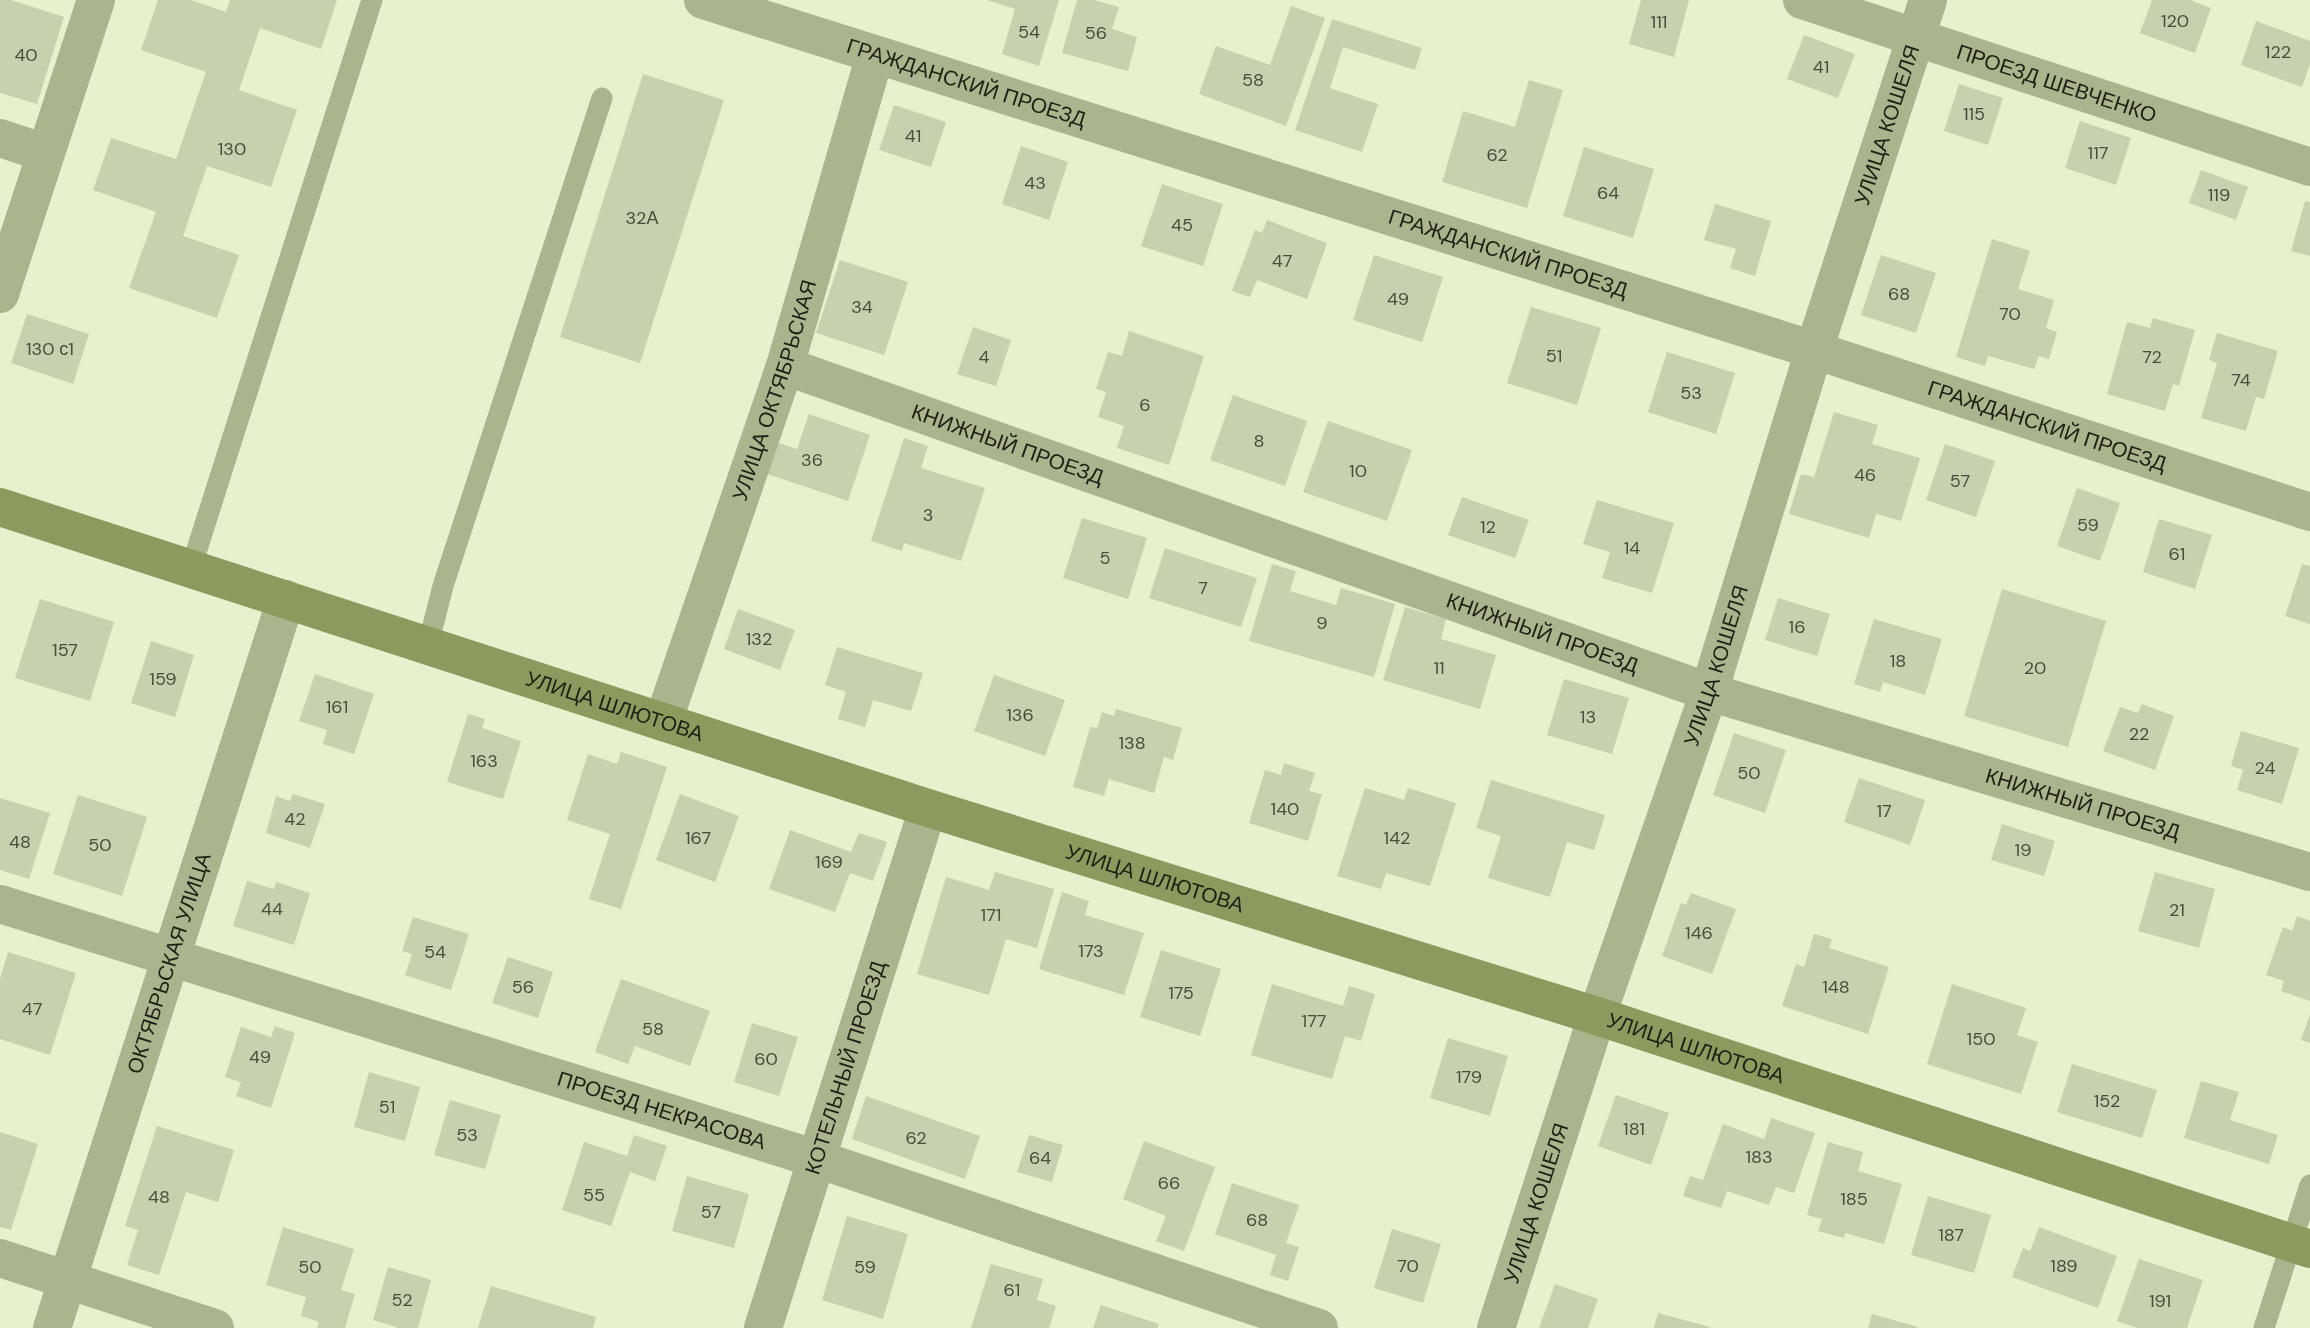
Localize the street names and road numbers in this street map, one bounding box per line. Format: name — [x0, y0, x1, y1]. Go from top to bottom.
street label: ГРАЖДАНСКИЙ ПРОЕЗД — [843, 32, 1089, 134]
street label: ПРОЕЗД ШЕВЧЕНКО — [1953, 38, 2160, 130]
street label: УЛИЦА КОШЕЛЯ — [1848, 41, 1926, 209]
street label: ГРАЖДАНСКИЙ ПРОЕЗД — [1385, 203, 1631, 304]
street label: УЛИЦА ОКТЯБРЬСКАЯ — [726, 277, 823, 504]
street label: ГРАЖДАНСКИЙ ПРОЕЗД — [1924, 374, 2170, 478]
street label: КНИЖНЫЙ ПРОЕЗД — [908, 398, 1107, 491]
street label: УЛИЦА КОШЕЛЯ — [1677, 582, 1755, 750]
street label: КНИЖНЫЙ ПРОЕЗД — [1442, 586, 1642, 680]
street label: УЛИЦА ШЛЮТОВА — [522, 664, 707, 748]
street label: КНИЖНЫЙ ПРОЕЗД — [1982, 762, 2183, 846]
street label: УЛИЦА ШЛЮТОВА — [1062, 838, 1247, 919]
street label: ОКТЯБРЬСКАЯ УЛИЦА — [120, 849, 218, 1077]
street label: КОТЕЛЬНЫЙ ПРОЕЗД — [799, 957, 893, 1178]
street label: УЛИЦА ШЛЮТОВА — [1603, 1006, 1788, 1090]
street label: ПРОЕЗД НЕКРАСОВА — [554, 1065, 769, 1156]
street label: УЛИЦА КОШЕЛЯ — [1497, 1119, 1575, 1287]

